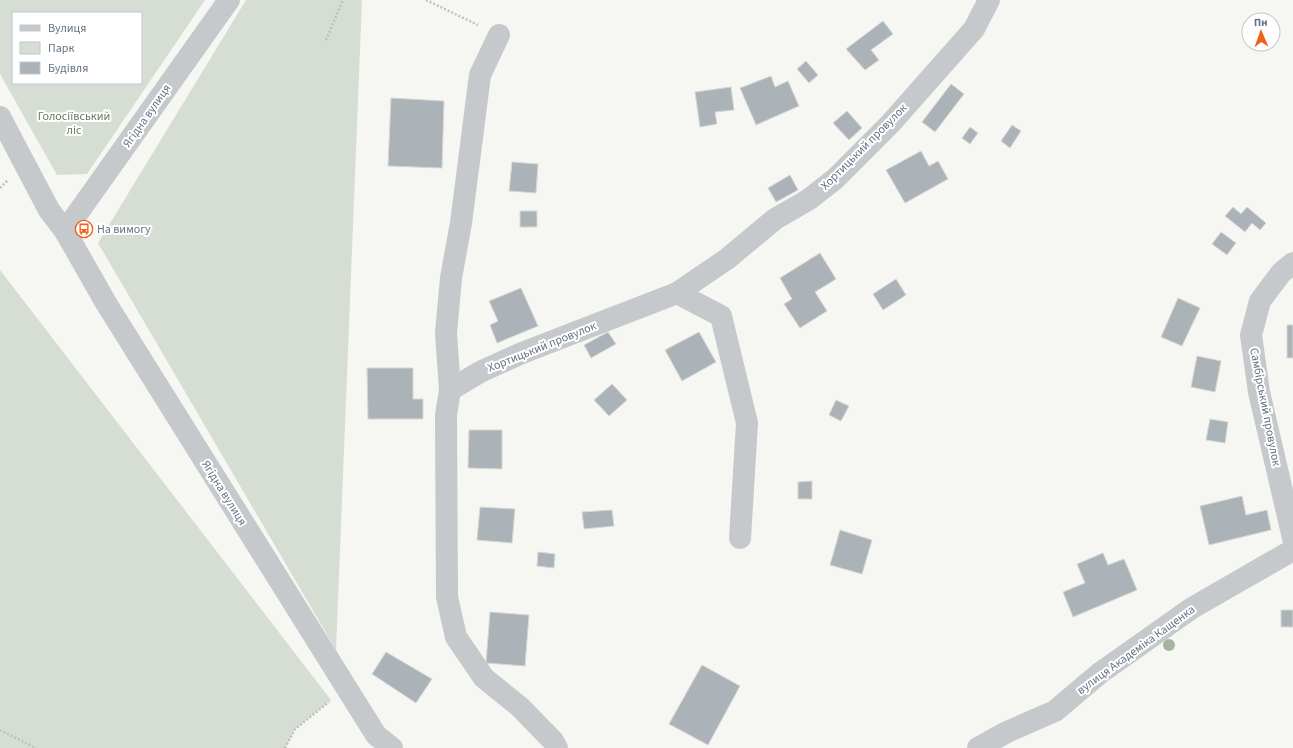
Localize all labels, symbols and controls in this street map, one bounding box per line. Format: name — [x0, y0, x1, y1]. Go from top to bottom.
legend — [12, 12, 142, 84]
north arrow — [1241, 12, 1281, 52]
text: Пн — [1254, 15, 1268, 30]
text: Вулиця — [48, 20, 86, 37]
text: Парк — [48, 40, 74, 57]
text: Будівля — [48, 60, 88, 77]
street label: Ягідна вулиця — [119, 81, 175, 151]
street label: Хортицький провулок — [817, 100, 911, 194]
park label: Голосіївський ліс — [38, 108, 110, 139]
bus stop icon: На вимогу — [74, 219, 94, 239]
place label: На вимогу — [97, 221, 151, 238]
street label: Хортицький провулок — [485, 317, 599, 377]
street label: Самбірський провулок — [1245, 346, 1285, 468]
street label: Ягідна вулиця — [197, 457, 251, 529]
street label: вулиця Академіка Кащенка — [1073, 601, 1199, 699]

